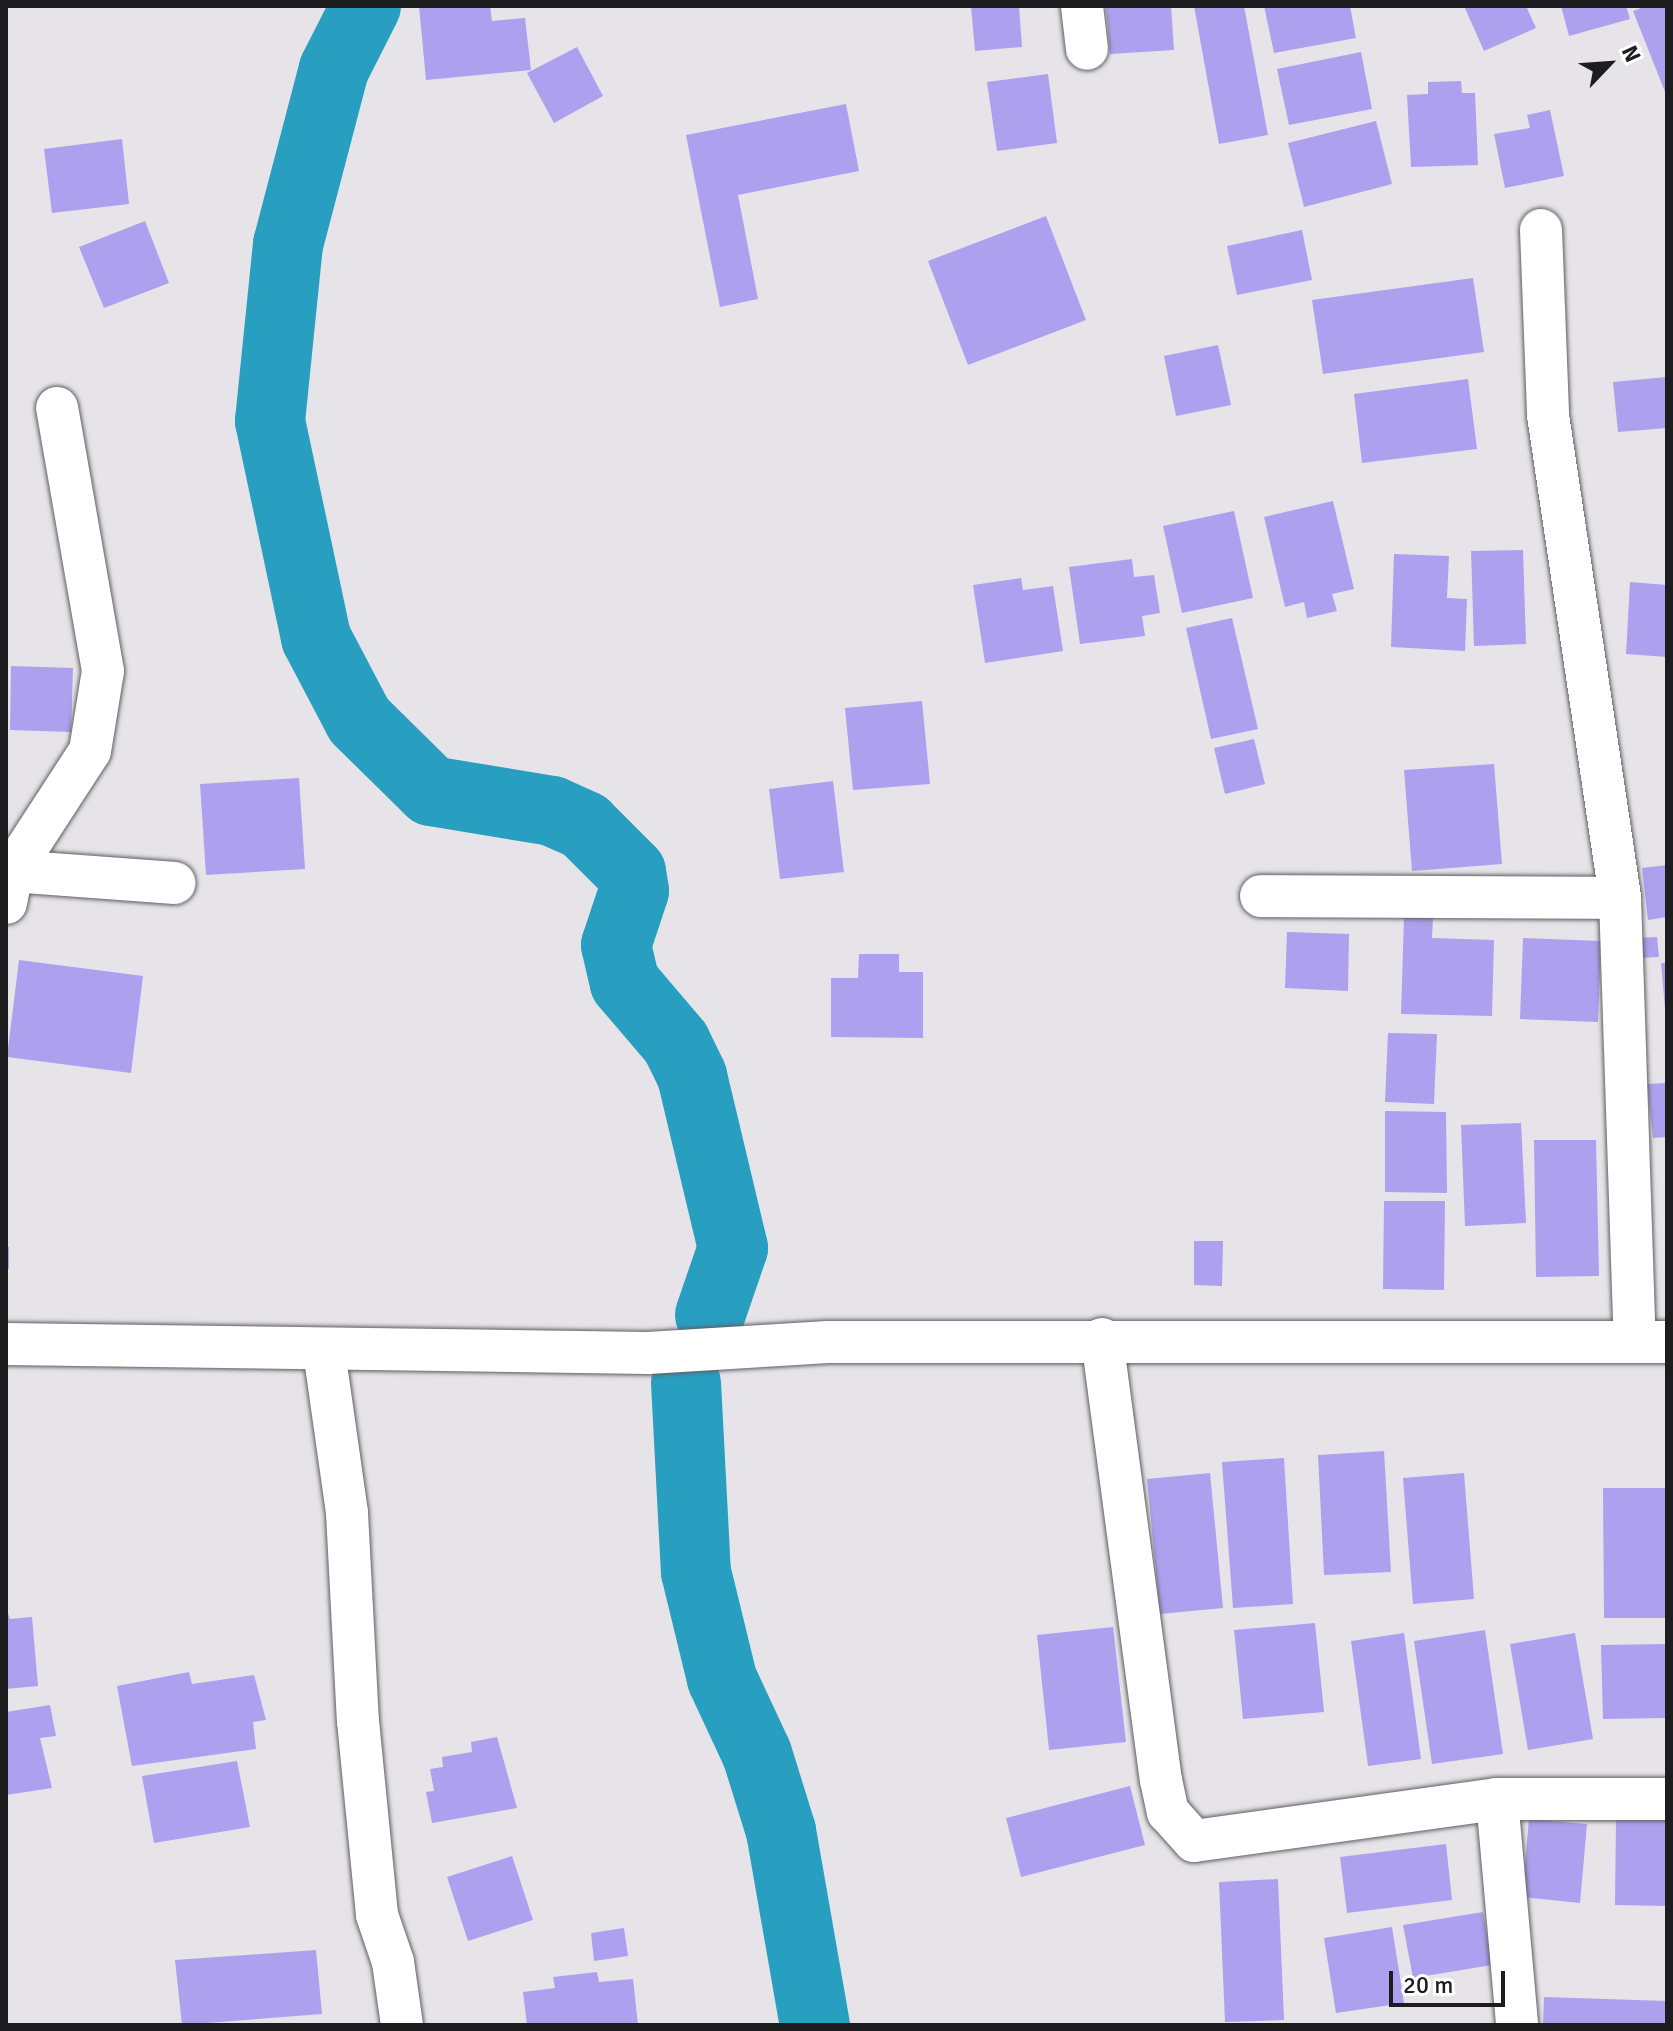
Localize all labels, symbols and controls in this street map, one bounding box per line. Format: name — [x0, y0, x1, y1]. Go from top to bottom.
north arrow — [1569, 24, 1649, 104]
text: N — [1616, 41, 1647, 66]
scale bar — [1393, 1955, 1509, 2005]
text: 20 m — [1403, 1970, 1453, 2000]

